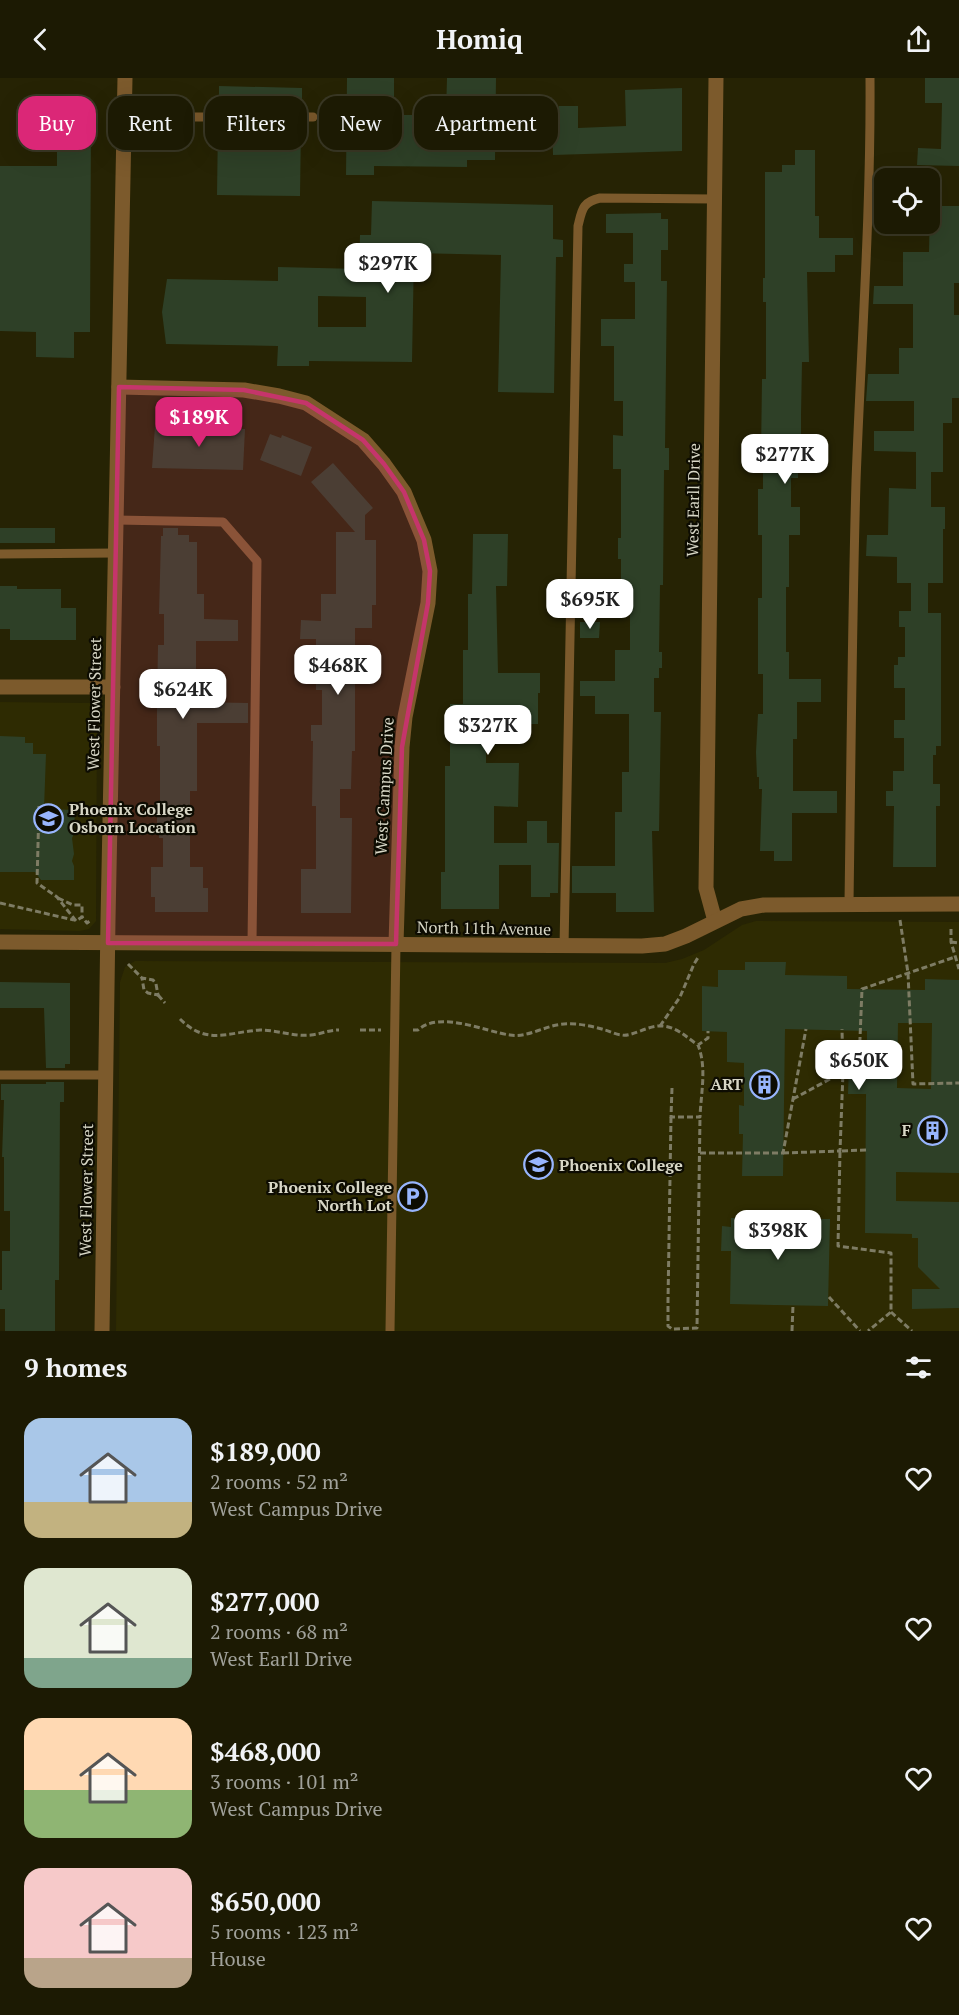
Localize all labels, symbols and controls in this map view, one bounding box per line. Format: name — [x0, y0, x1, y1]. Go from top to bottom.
text: Homiq — [436, 21, 523, 57]
icon: back — [24, 23, 57, 56]
icon: share — [902, 23, 935, 56]
chip: Buy — [18, 96, 96, 150]
chip: Rent — [108, 96, 193, 150]
chip: Filters — [205, 96, 307, 150]
chip: New — [319, 96, 402, 150]
chip: Apartment — [414, 96, 558, 150]
map controls — [874, 168, 940, 234]
button: locate — [874, 168, 940, 234]
pin: $297K — [346, 243, 430, 294]
text: $297K — [358, 249, 418, 276]
pin: $189K — [157, 397, 241, 448]
text: $189K — [169, 403, 229, 430]
pin: $277K — [743, 434, 827, 485]
text: $277K — [755, 440, 815, 467]
street label: West Earll Drive — [681, 443, 705, 557]
pin: $695K — [548, 579, 632, 630]
text: $695K — [560, 585, 620, 612]
street label: West Flower Street — [82, 637, 106, 771]
pin: $468K — [296, 645, 380, 696]
text: $468K — [308, 651, 368, 678]
pin: $624K — [141, 669, 225, 720]
text: $624K — [153, 675, 213, 702]
pin: $327K — [446, 705, 530, 756]
text: $327K — [458, 711, 518, 738]
street label: West Campus Drive — [369, 716, 399, 856]
place label: Phoenix College Osborn Location — [69, 798, 196, 838]
school or university icon: Phoenix College Osborn Location — [32, 802, 64, 834]
street label: North 11th Avenue — [417, 916, 551, 940]
pin: $650K — [817, 1040, 901, 1091]
text: $650K — [829, 1046, 889, 1073]
building icon: ART — [748, 1068, 780, 1100]
place label: ART — [710, 1073, 743, 1095]
building icon: F — [916, 1114, 948, 1146]
place label: F — [902, 1119, 911, 1141]
street label: West Flower Street — [74, 1123, 98, 1257]
school or university icon: Phoenix College — [522, 1149, 554, 1181]
place label: Phoenix College — [559, 1154, 683, 1176]
place label: Phoenix College North Lot — [268, 1176, 393, 1216]
parking icon: Phoenix College North Lot — [397, 1180, 429, 1212]
pin: $398K — [736, 1210, 820, 1261]
text: $398K — [748, 1216, 808, 1243]
text: 9 homes — [24, 1350, 128, 1384]
icon: filters — [902, 1351, 935, 1384]
text: $189,000 — [210, 1434, 321, 1468]
icon: home — [72, 1442, 144, 1514]
icon: heart — [902, 1462, 935, 1495]
text: 2 rooms · 52 m² — [210, 1468, 348, 1495]
text: West Campus Drive — [210, 1495, 383, 1522]
text: $277,000 — [210, 1584, 319, 1618]
icon: home — [72, 1592, 144, 1664]
icon: heart — [902, 1612, 935, 1645]
text: 2 rooms · 68 m² — [210, 1618, 348, 1645]
text: West Earll Drive — [210, 1645, 352, 1672]
text: $468,000 — [210, 1734, 321, 1768]
icon: home — [72, 1742, 144, 1814]
icon: heart — [902, 1762, 935, 1795]
text: 3 rooms · 101 m² — [210, 1768, 358, 1795]
text: West Campus Drive — [210, 1795, 383, 1822]
text: $650,000 — [210, 1884, 321, 1918]
icon: home — [72, 1892, 144, 1964]
icon: heart — [902, 1912, 935, 1945]
text: 5 rooms · 123 m² — [210, 1918, 358, 1945]
text: House — [210, 1945, 266, 1972]

